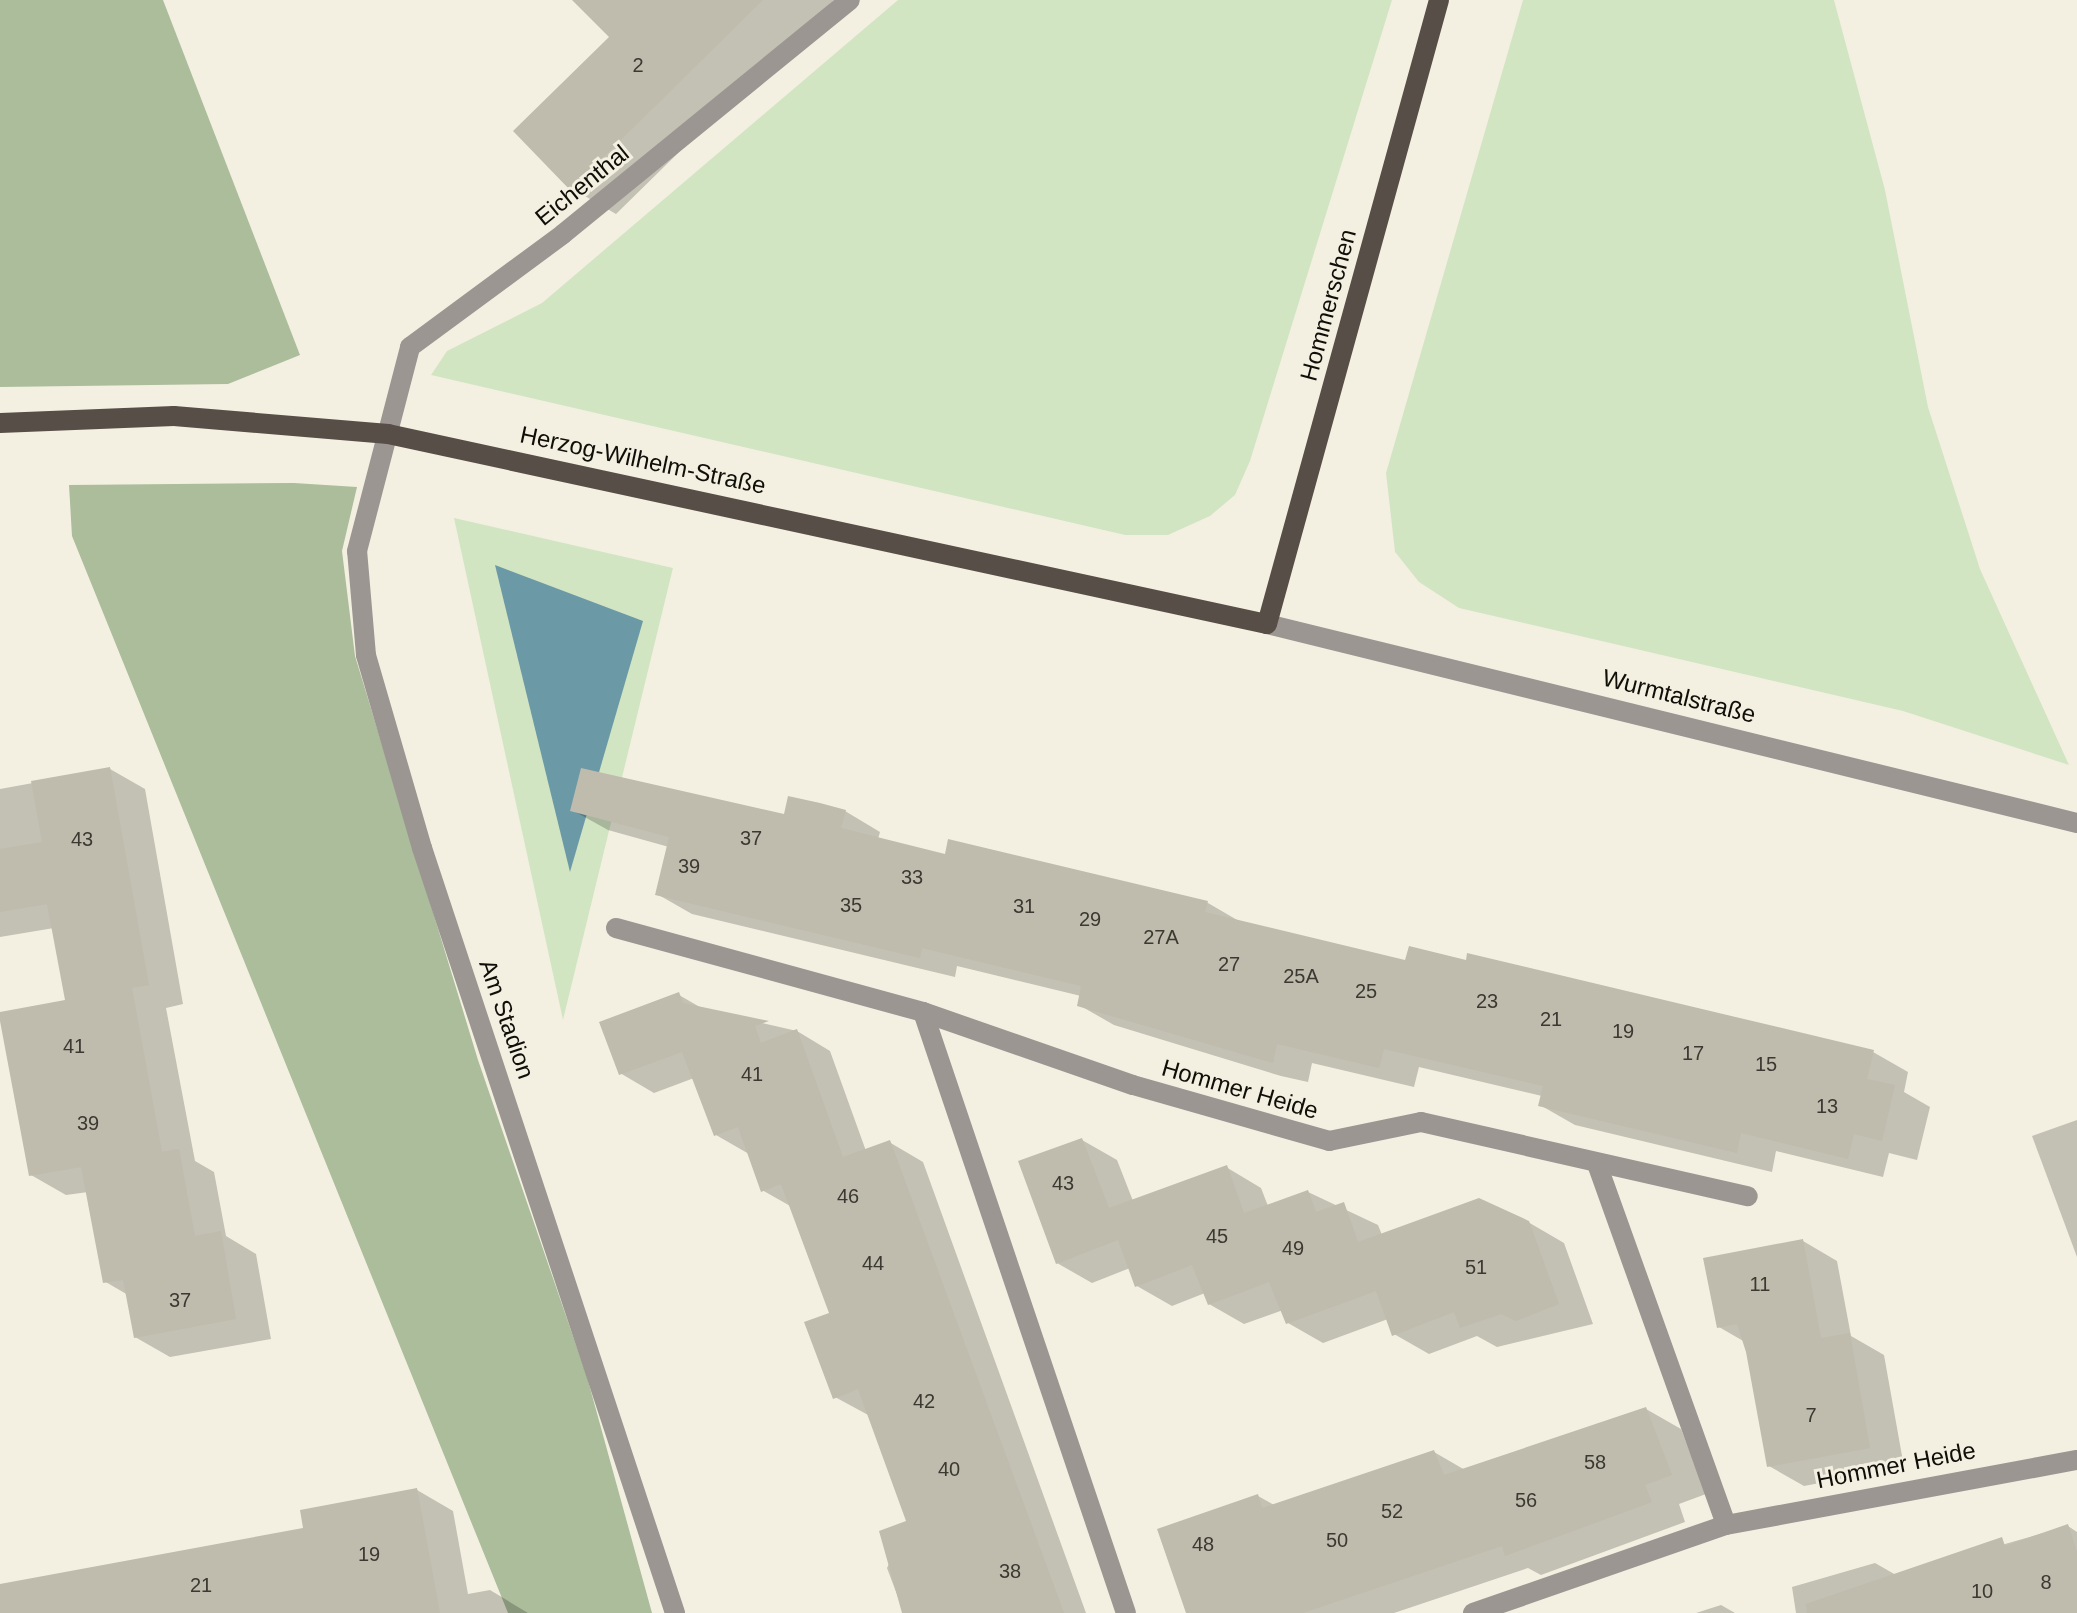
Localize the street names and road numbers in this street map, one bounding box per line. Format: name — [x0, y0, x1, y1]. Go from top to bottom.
street label: Eichenthal — [529, 139, 635, 231]
street label: Hommerschen — [1294, 226, 1362, 384]
street label: Herzog-Wilhelm-Straße — [517, 420, 769, 500]
street label: Wurmtalstraße — [1599, 663, 1759, 729]
street label: Am Stadion — [473, 956, 541, 1082]
street label: Hommer Heide — [1158, 1053, 1322, 1125]
street label: Hommer Heide — [1814, 1435, 1978, 1495]

